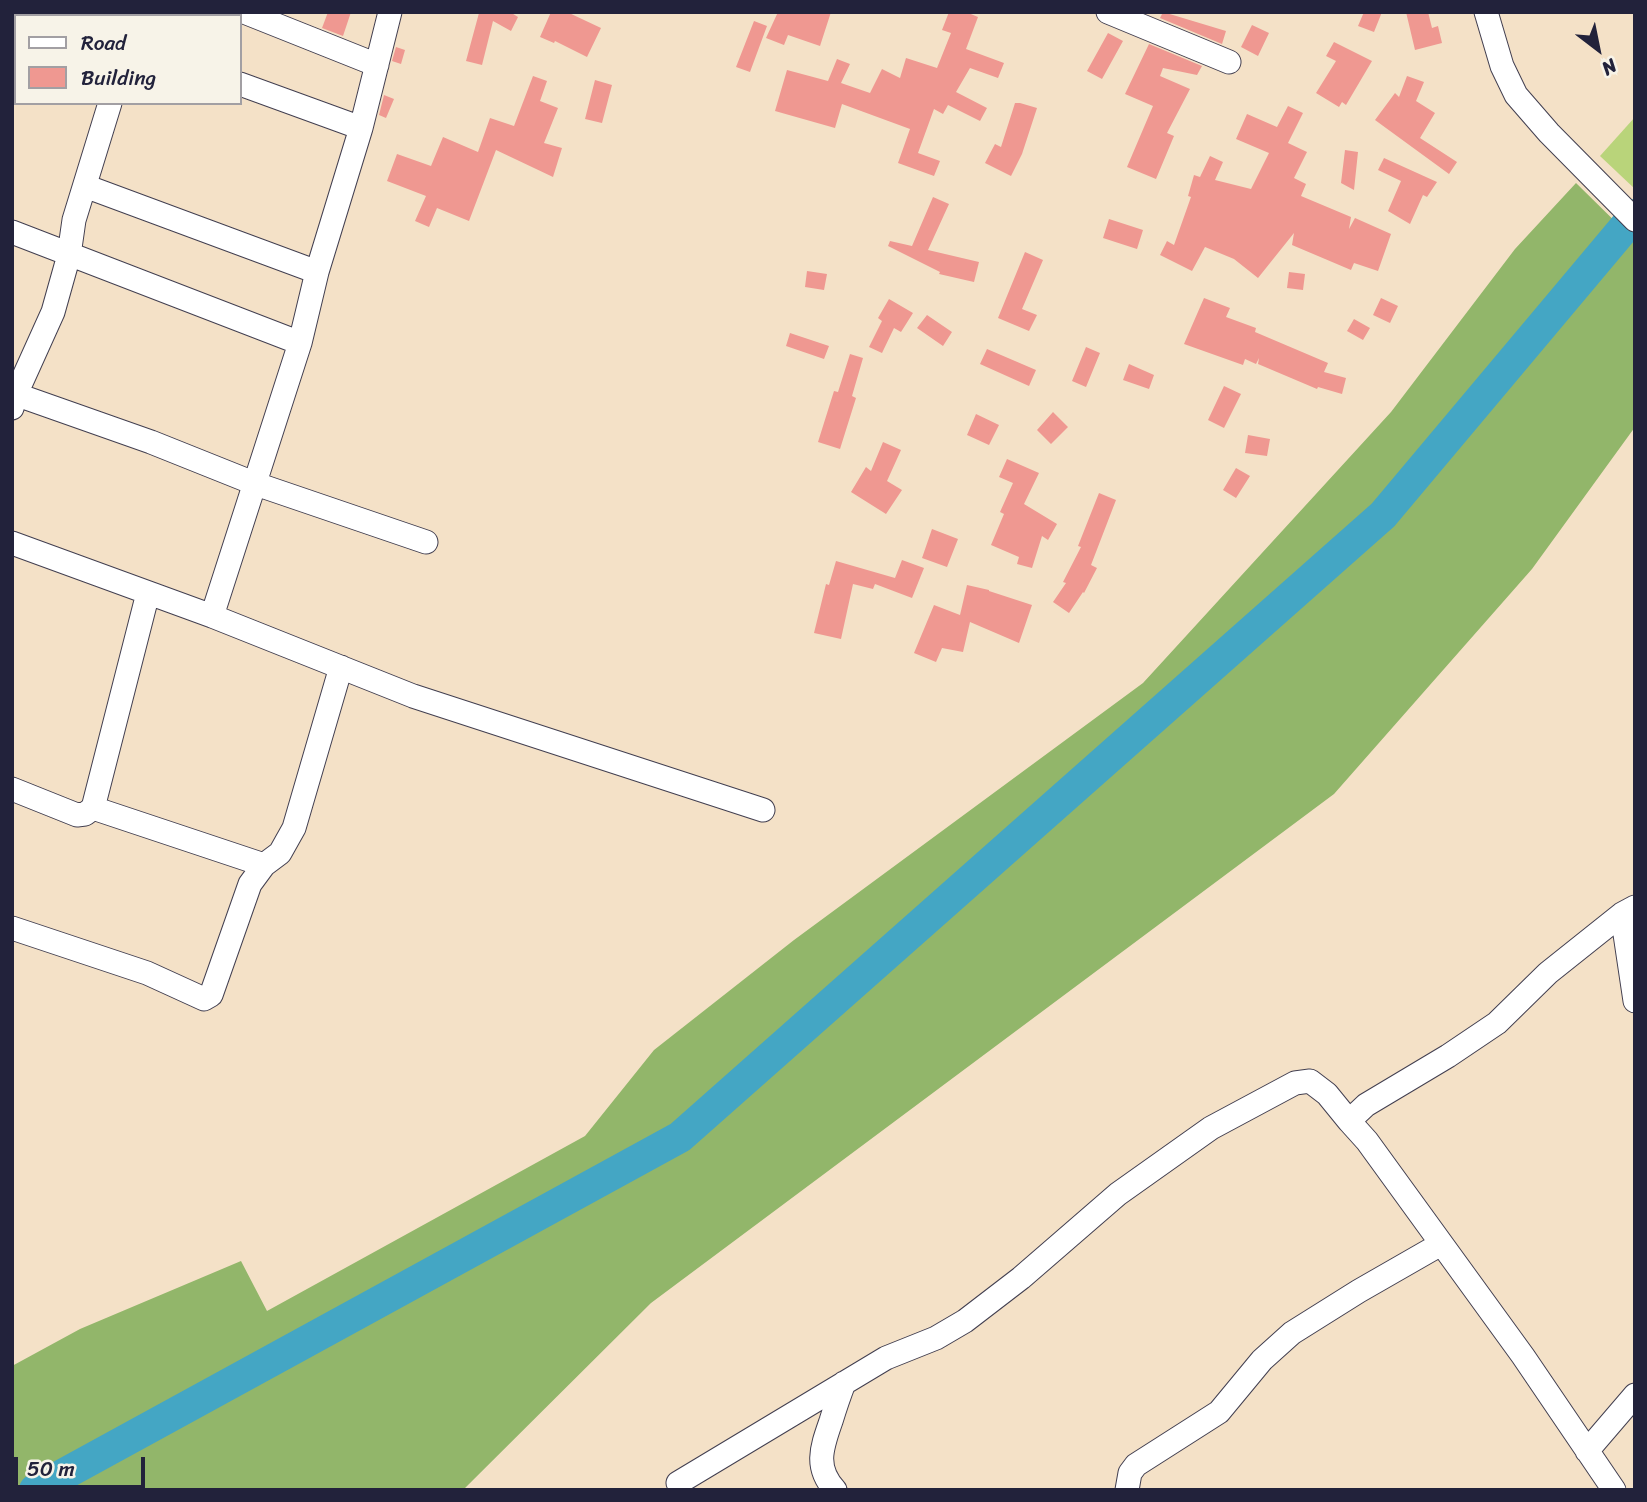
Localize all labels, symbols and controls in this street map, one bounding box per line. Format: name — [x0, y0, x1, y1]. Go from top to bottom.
legend — [14, 14, 242, 105]
north arrow — [1563, 14, 1633, 84]
text: Road — [81, 24, 126, 62]
text: N — [1595, 50, 1624, 85]
text: Building — [81, 59, 156, 97]
scale bar — [18, 1442, 149, 1486]
text: 50 m — [27, 1450, 75, 1488]

